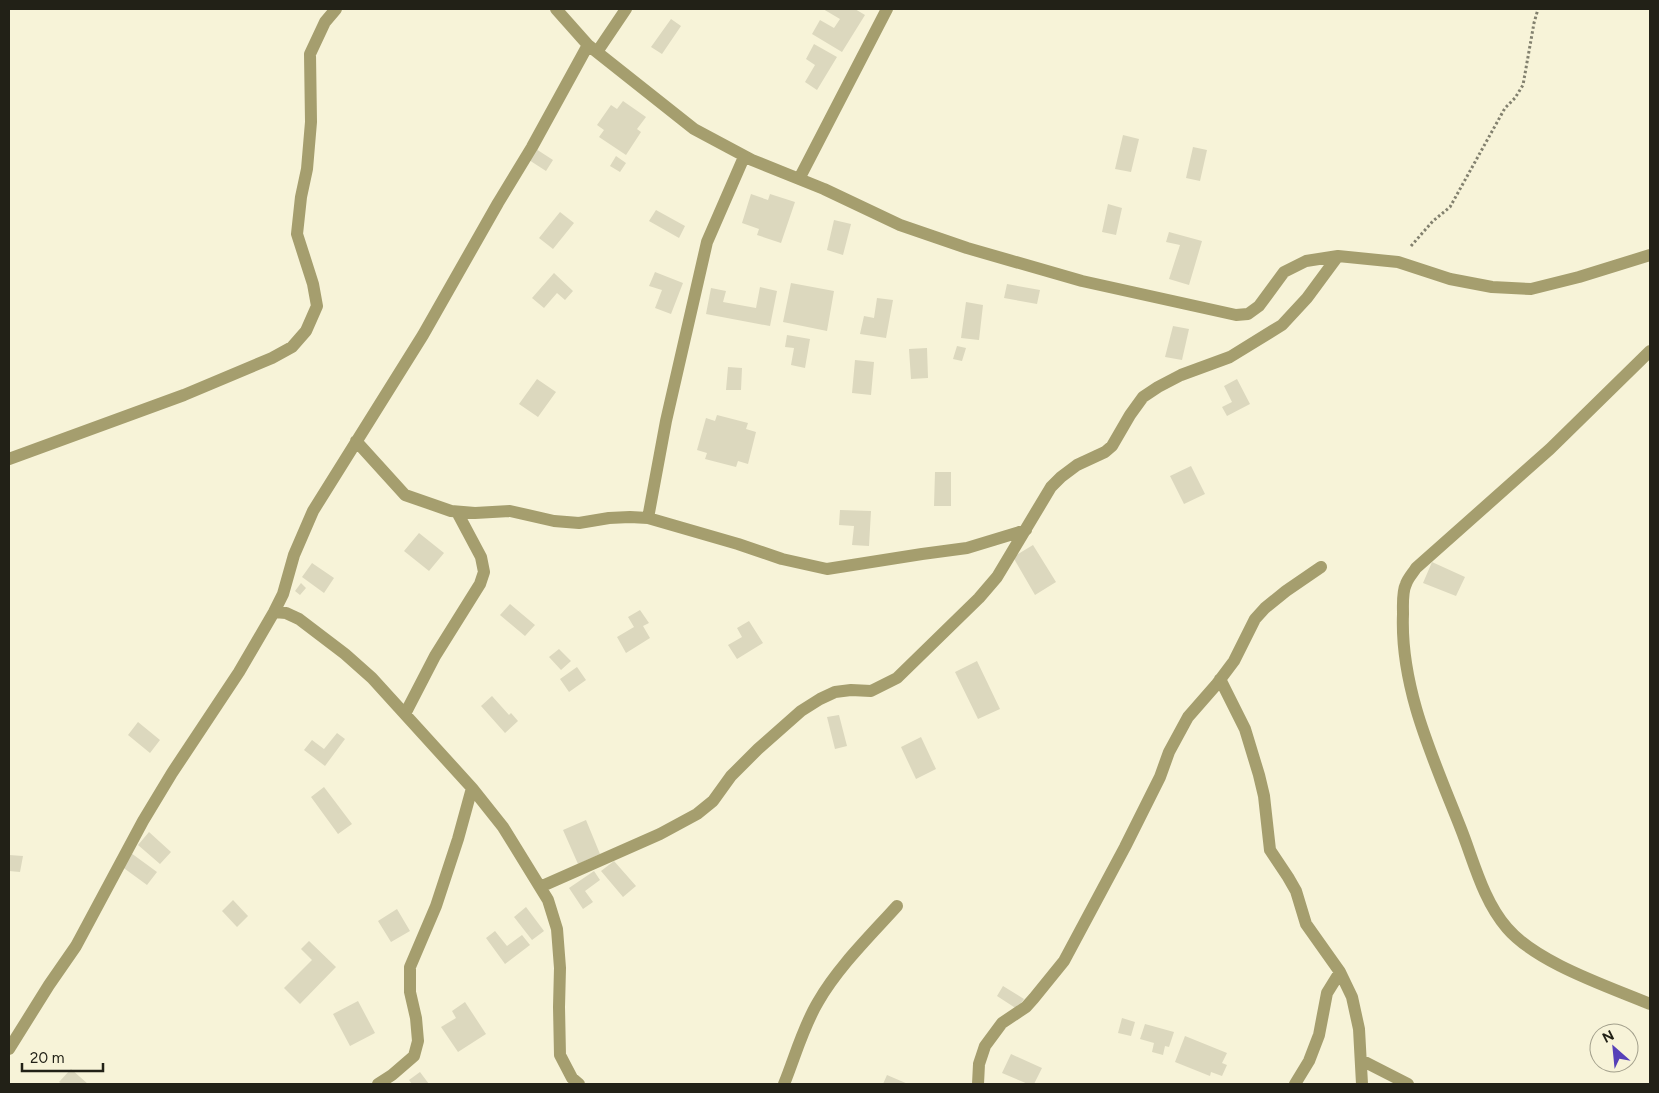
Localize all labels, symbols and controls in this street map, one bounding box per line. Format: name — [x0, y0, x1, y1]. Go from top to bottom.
north arrow — [1589, 1023, 1639, 1073]
text: N — [1600, 1027, 1617, 1047]
scale bar — [22, 1040, 104, 1072]
text: 20 m — [30, 1049, 64, 1067]

